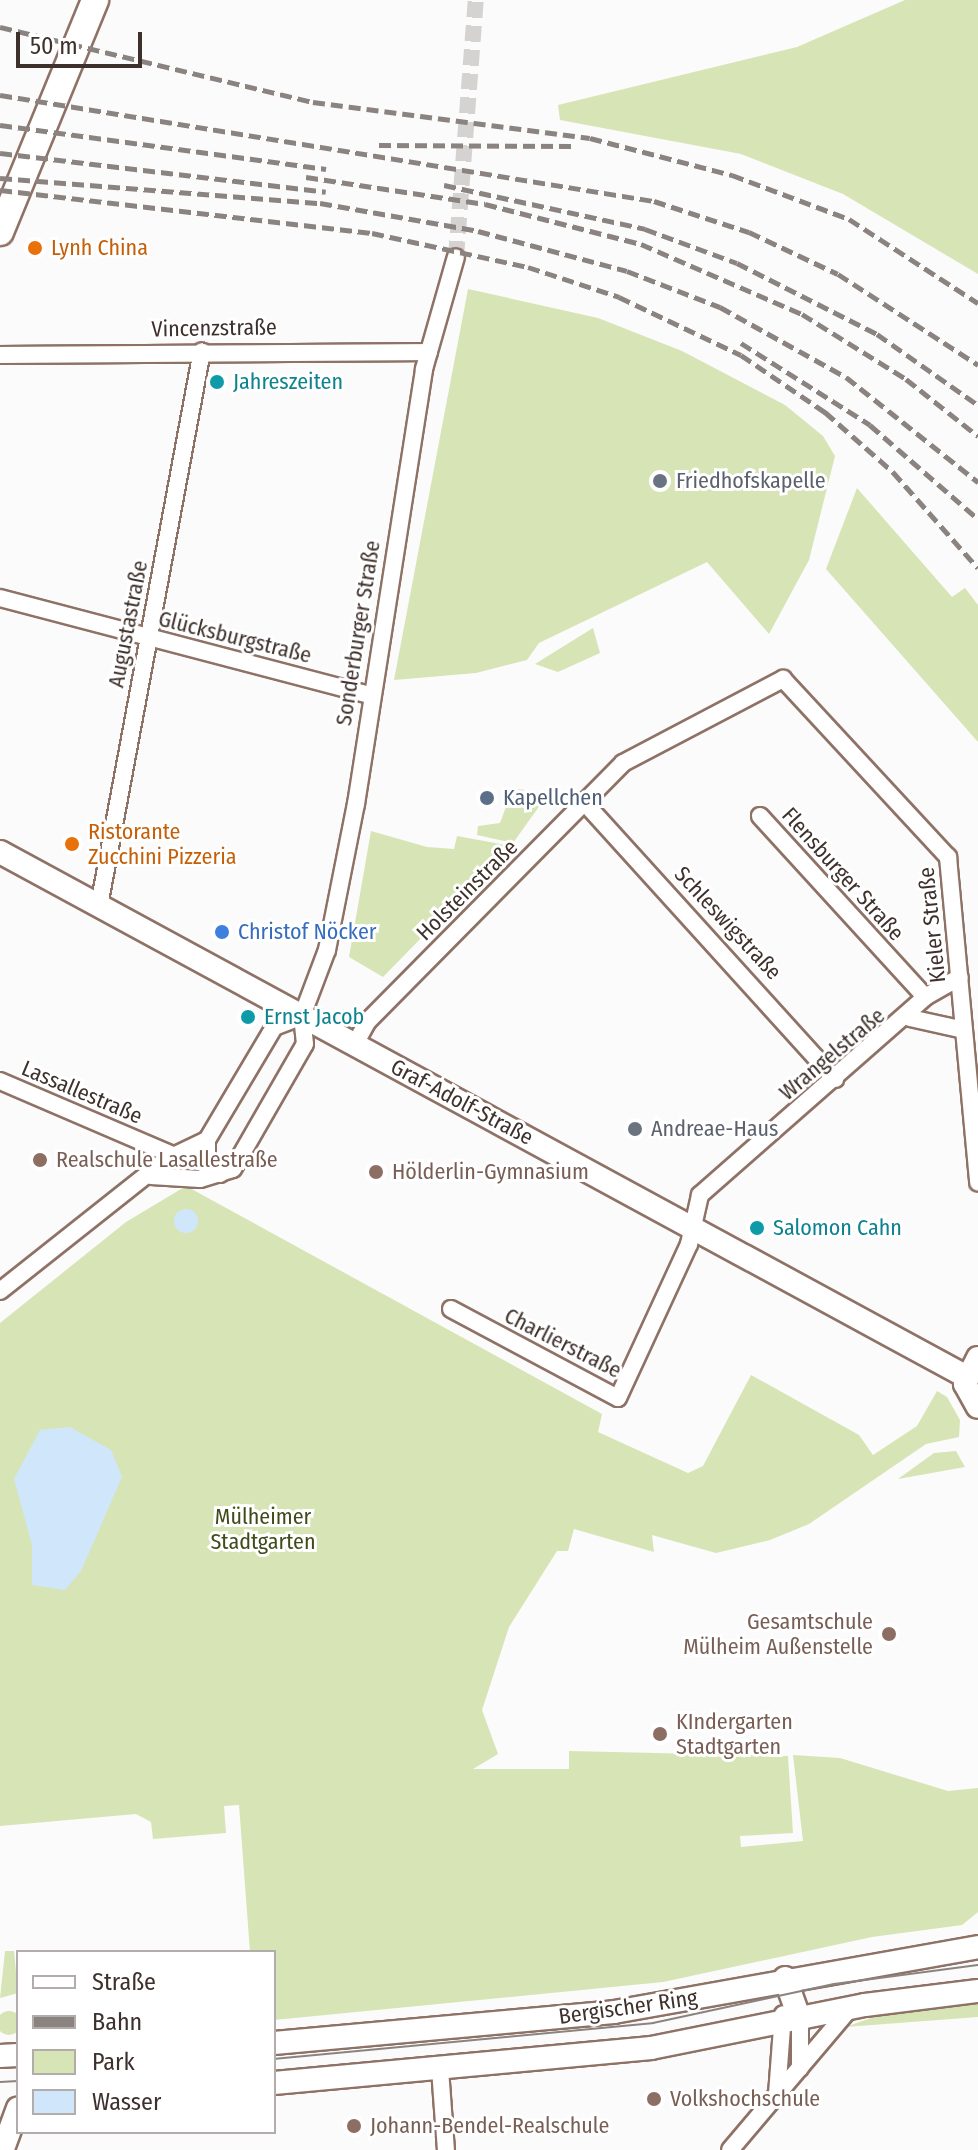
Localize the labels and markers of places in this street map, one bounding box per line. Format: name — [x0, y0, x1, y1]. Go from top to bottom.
place label: Lynh China — [51, 235, 148, 261]
marker: Lynh China — [26, 239, 44, 257]
place label: Jahreszeiten — [233, 369, 343, 395]
marker: Jahreszeiten — [208, 373, 226, 391]
place label: Friedhofskapelle — [676, 468, 826, 494]
marker: Friedhofskapelle — [651, 472, 669, 490]
place label: Kapellchen — [503, 785, 603, 811]
marker: Kapellchen — [478, 789, 496, 807]
place label: Ristorante Zucchini Pizzeria — [88, 818, 236, 870]
marker: Ristorante Zucchini Pizzeria — [63, 835, 81, 853]
place label: Christof Nöcker — [238, 919, 376, 945]
marker: Christof Nöcker — [213, 923, 231, 941]
place label: Ernst Jacob — [264, 1004, 364, 1030]
marker: Ernst Jacob — [239, 1008, 257, 1026]
place label: Andreae-Haus — [651, 1116, 778, 1142]
marker: Andreae-Haus — [626, 1120, 644, 1138]
place label: Realschule Lasallestraße — [56, 1147, 278, 1173]
marker: Realschule Lasallestraße — [31, 1151, 49, 1169]
place label: Hölderlin-Gymnasium — [392, 1159, 589, 1185]
marker: Hölderlin-Gymnasium — [367, 1163, 385, 1181]
place label: Salomon Cahn — [773, 1215, 902, 1241]
marker: Salomon Cahn — [748, 1219, 766, 1237]
place label: Gesamtschule Mülheim Außenstelle — [683, 1608, 873, 1660]
marker: Gesamtschule Mülheim Außenstelle — [880, 1625, 898, 1643]
place label: KIndergarten Stadtgarten — [676, 1708, 793, 1760]
marker: KIndergarten Stadtgarten — [651, 1725, 669, 1743]
place label: Volkshochschule — [670, 2086, 820, 2112]
marker: Volkshochschule — [645, 2090, 663, 2108]
place label: Johann-Bendel-Realschule — [370, 2113, 609, 2139]
marker: Johann-Bendel-Realschule — [345, 2117, 363, 2135]

